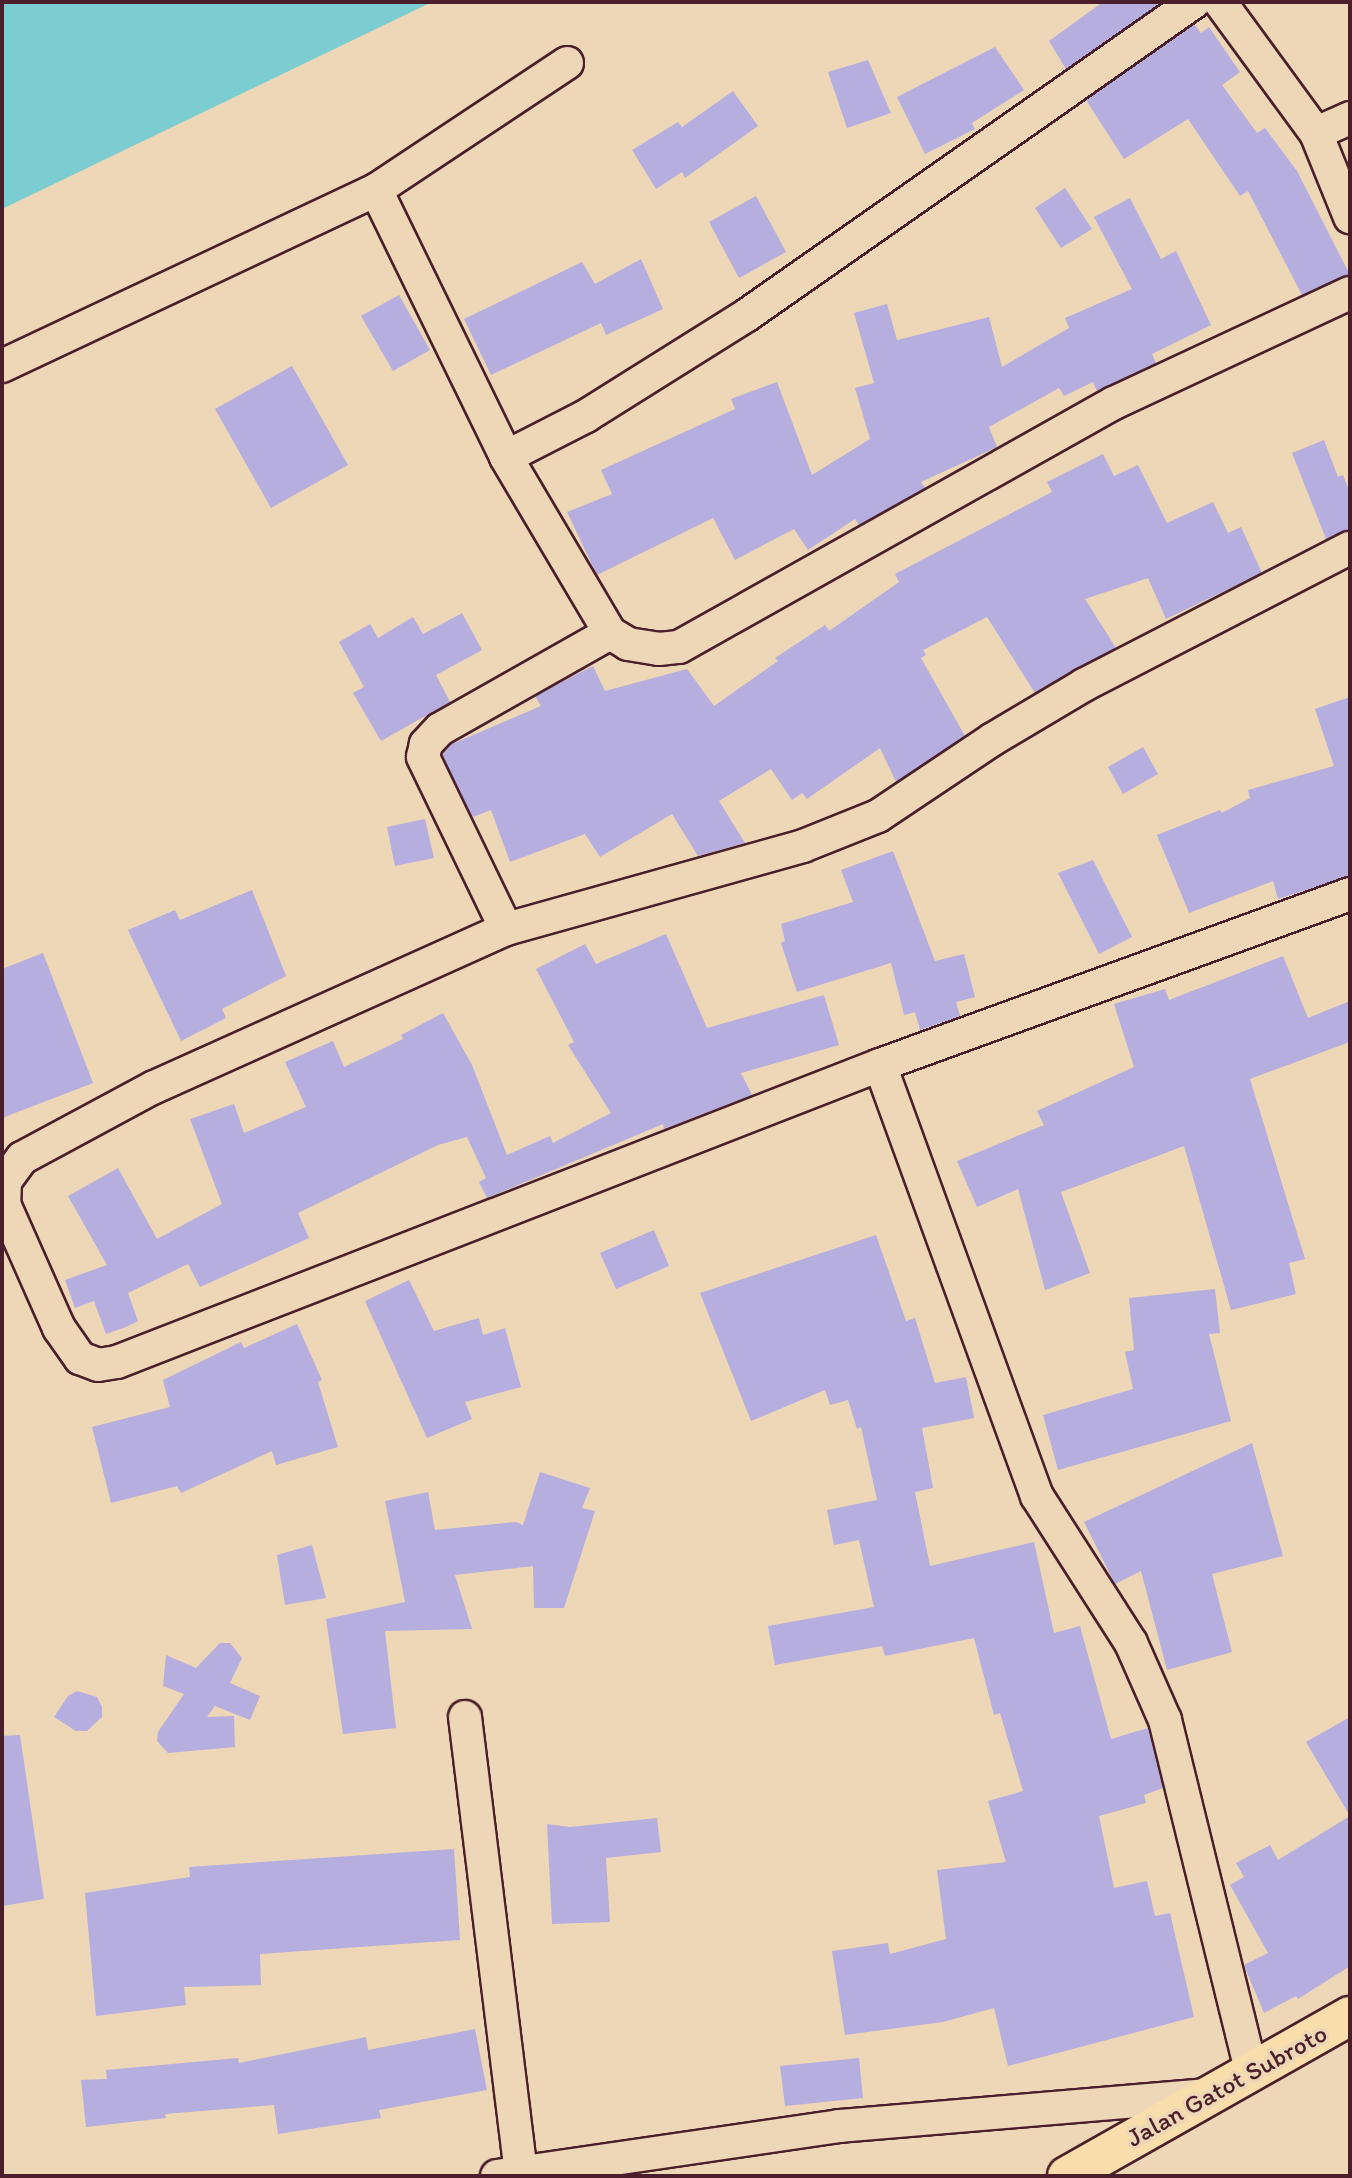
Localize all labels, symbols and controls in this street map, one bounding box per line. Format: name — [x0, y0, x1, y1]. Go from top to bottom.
street label: Jalan Gatot Subroto — [1121, 2018, 1333, 2154]

